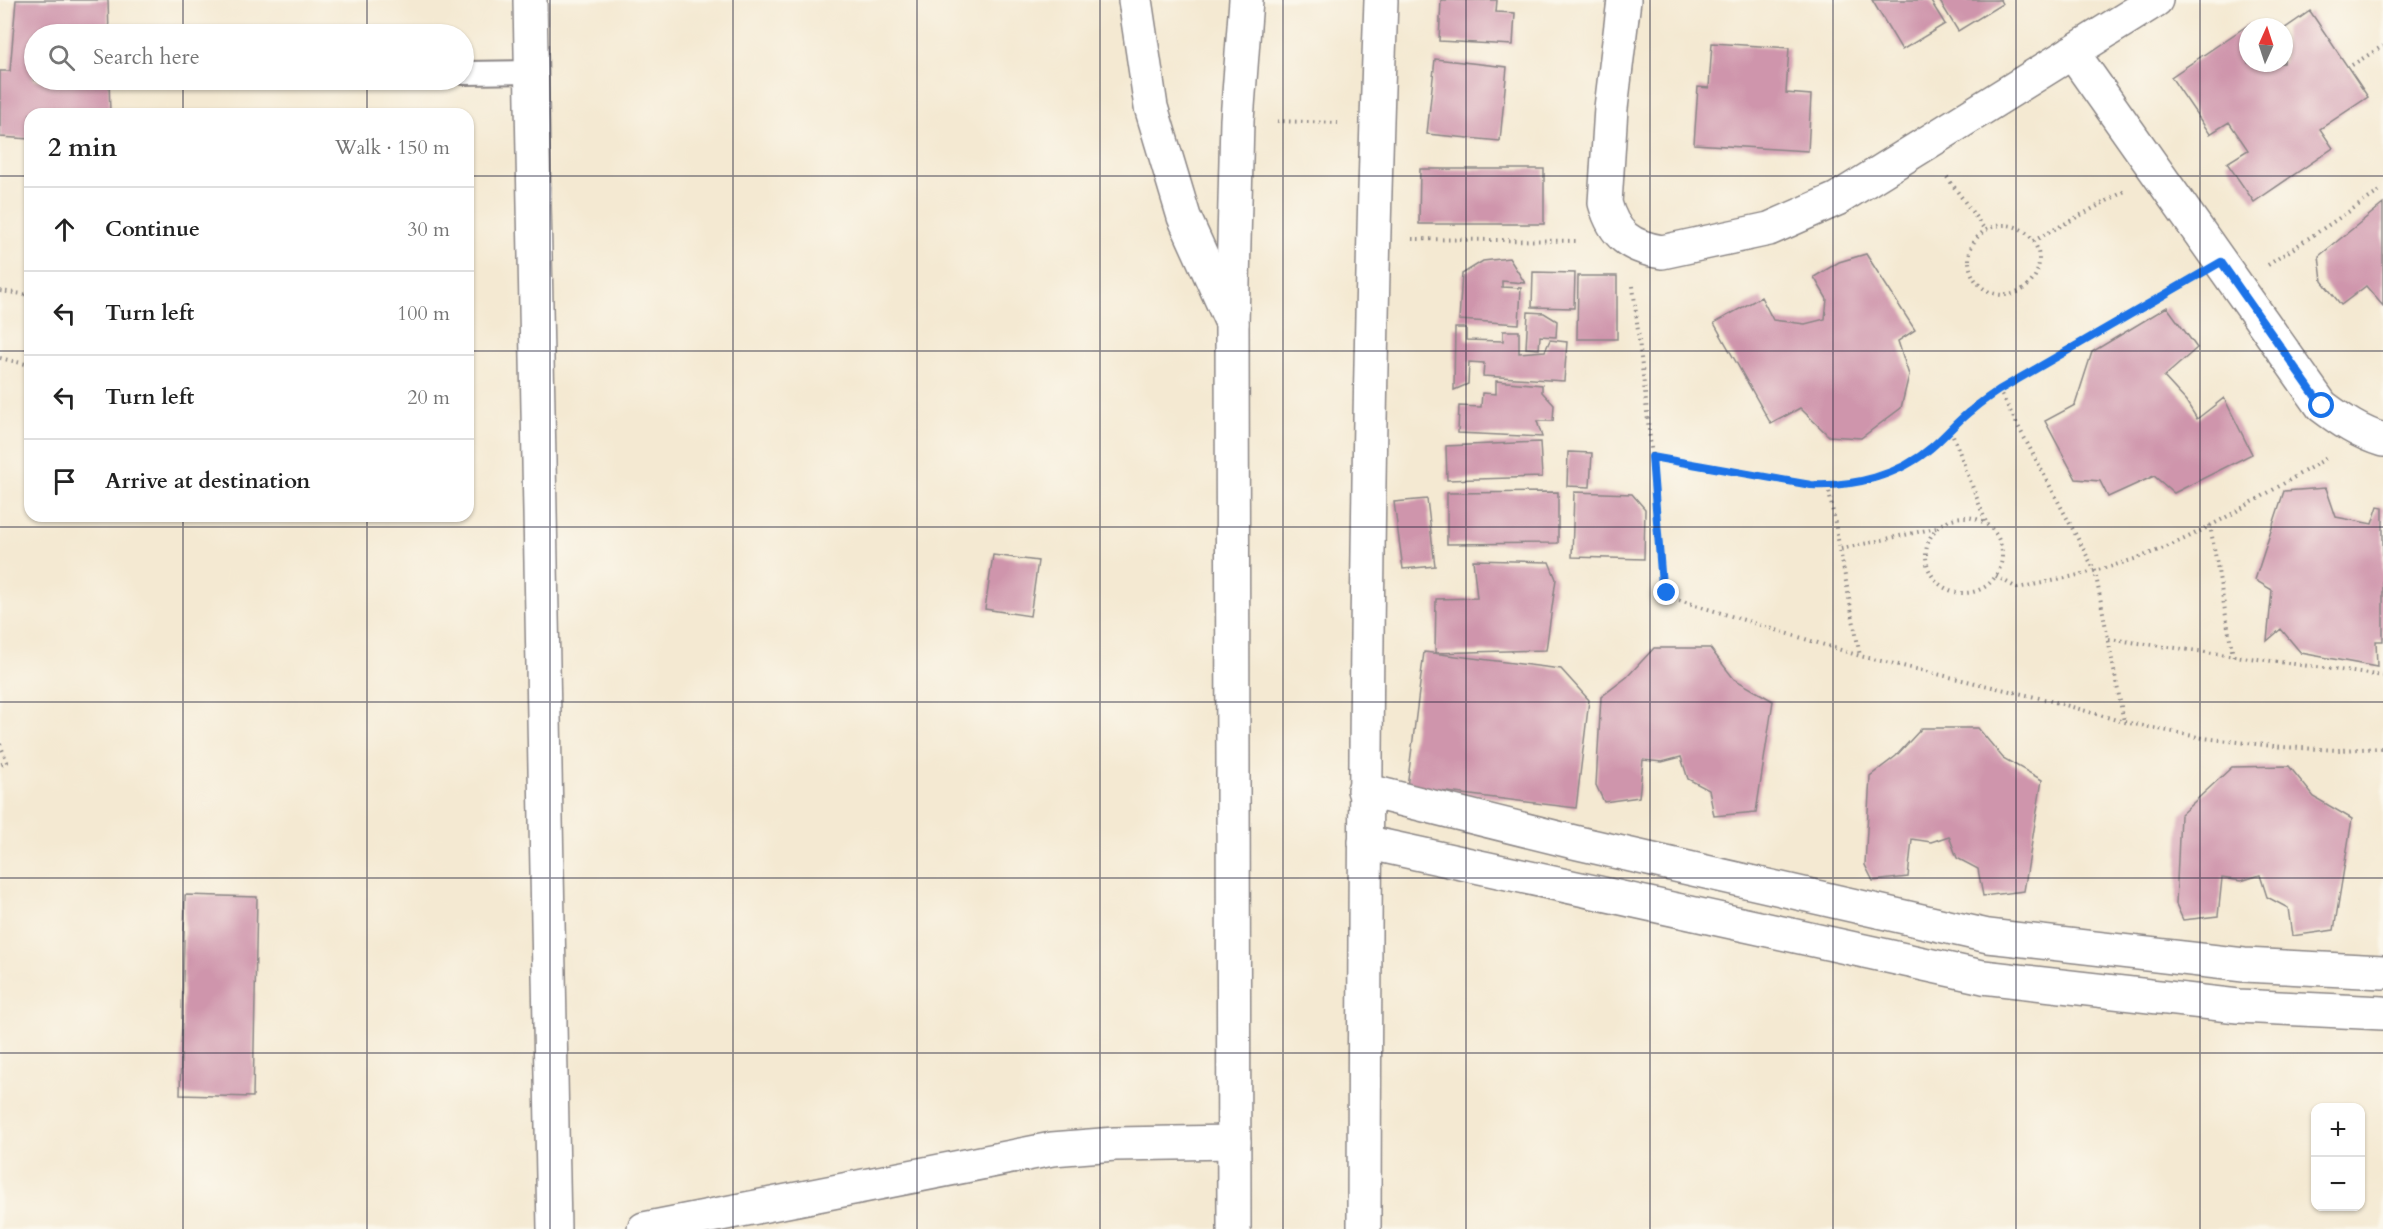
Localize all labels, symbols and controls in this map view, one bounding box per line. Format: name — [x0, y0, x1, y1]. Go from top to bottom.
north arrow — [2239, 18, 2293, 72]
search box — [24, 24, 474, 90]
icon: search — [45, 41, 78, 74]
text: Search here — [93, 42, 200, 72]
text: 2 min — [48, 130, 117, 165]
text: Walk · 150 m — [335, 134, 450, 161]
icon: ahead — [48, 213, 81, 246]
text: Continue — [105, 214, 200, 244]
text: 30 m — [407, 216, 450, 243]
icon: left — [48, 297, 81, 330]
text: Turn left — [105, 298, 194, 328]
text: 100 m — [397, 300, 450, 327]
icon: left — [48, 381, 81, 414]
text: Turn left — [105, 382, 194, 412]
text: 20 m — [407, 384, 450, 411]
route start — [2308, 392, 2334, 418]
icon: arrive — [48, 465, 81, 498]
text: Arrive at destination — [105, 466, 310, 496]
route end — [1653, 579, 1679, 605]
map controls — [2311, 1103, 2365, 1211]
button: + — [2311, 1103, 2365, 1157]
button: − — [2311, 1157, 2365, 1211]

